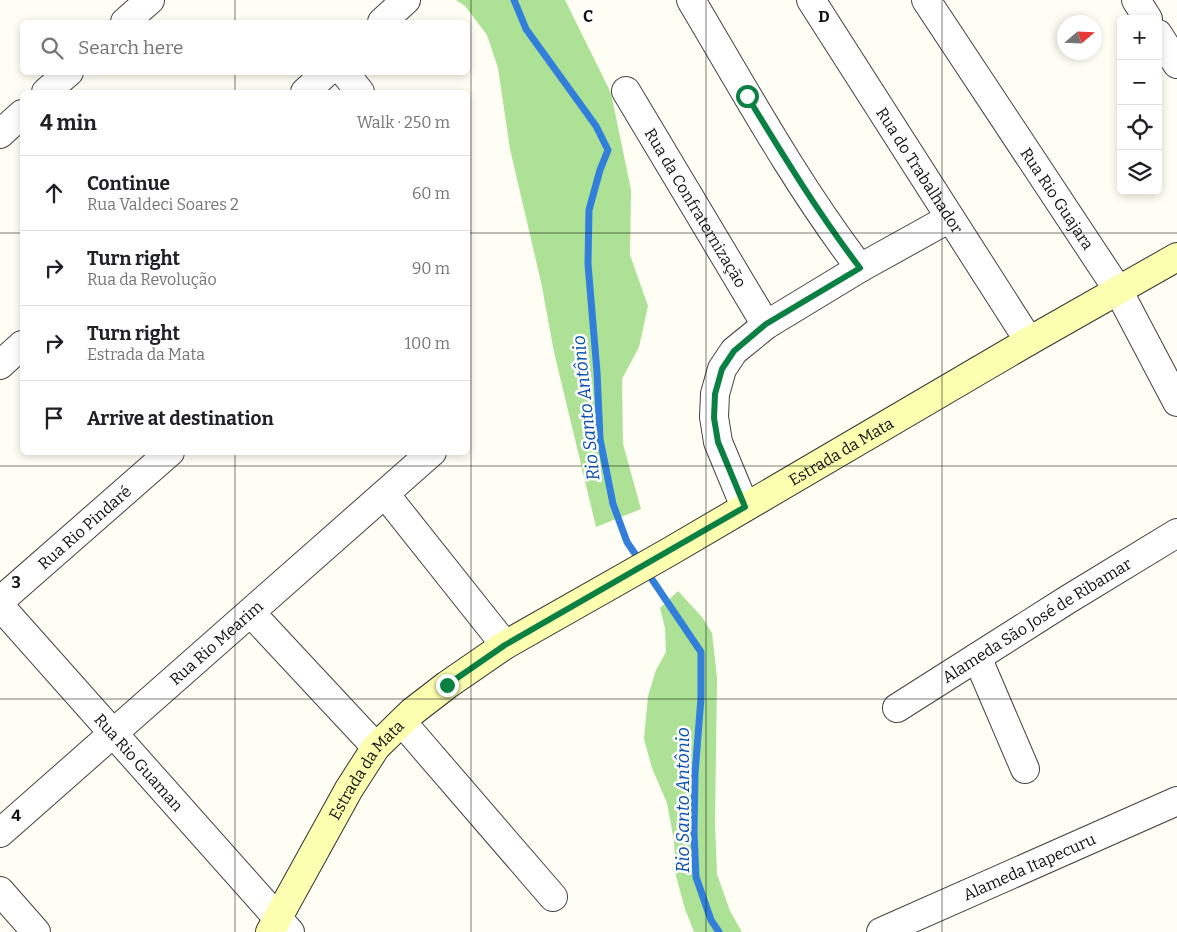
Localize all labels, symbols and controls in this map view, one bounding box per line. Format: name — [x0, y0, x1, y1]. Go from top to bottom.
text: C — [583, 7, 593, 26]
text: D — [818, 7, 830, 26]
north arrow — [1057, 15, 1102, 60]
map controls — [1117, 15, 1162, 195]
button: + — [1117, 15, 1162, 60]
search box — [20, 20, 470, 75]
icon: search — [38, 34, 66, 62]
text: Search here — [78, 36, 183, 59]
button: − — [1117, 60, 1162, 105]
route start — [736, 85, 759, 108]
street label: Rua do Trabalhador — [872, 104, 967, 237]
button: locate — [1117, 105, 1162, 150]
text: 4 min — [40, 110, 97, 136]
text: Walk · 250 m — [357, 113, 450, 132]
street label: Rua da Confraternização — [640, 125, 750, 291]
street label: Rua Rio Guajara — [1016, 144, 1098, 254]
button: layers — [1117, 150, 1162, 195]
text: Continue — [87, 172, 170, 195]
icon: ahead — [40, 179, 68, 207]
text: 60 m — [412, 184, 450, 203]
text: Rua Valdeci Soares 2 — [87, 195, 239, 214]
text: Turn right — [87, 247, 180, 270]
icon: right — [40, 254, 68, 282]
text: 90 m — [412, 259, 450, 278]
text: Rua da Revolução — [87, 270, 217, 289]
text: Turn right — [87, 322, 180, 345]
icon: right — [40, 329, 68, 357]
text: 100 m — [405, 334, 450, 353]
water label: Rio Santo Antônio — [567, 334, 605, 482]
text: Estrada da Mata — [87, 345, 205, 364]
icon: arrive — [40, 404, 68, 432]
text: Arrive at destination — [87, 407, 274, 430]
street label: Estrada da Mata — [785, 413, 897, 490]
street label: Rua Rio Pindaré — [34, 482, 135, 573]
street label: Alameda São José de Ribamar — [939, 554, 1135, 687]
text: 3 — [11, 573, 21, 592]
street label: Rua Rio Mearim — [166, 597, 267, 689]
route end — [436, 674, 459, 697]
street label: Rua Rio Guaman — [90, 710, 187, 815]
street label: Estrada da Mata — [325, 716, 408, 823]
water label: Rio Santo Antônio — [672, 727, 694, 873]
text: 4 — [11, 806, 21, 825]
street label: Alameda Itapecuru — [960, 829, 1099, 904]

